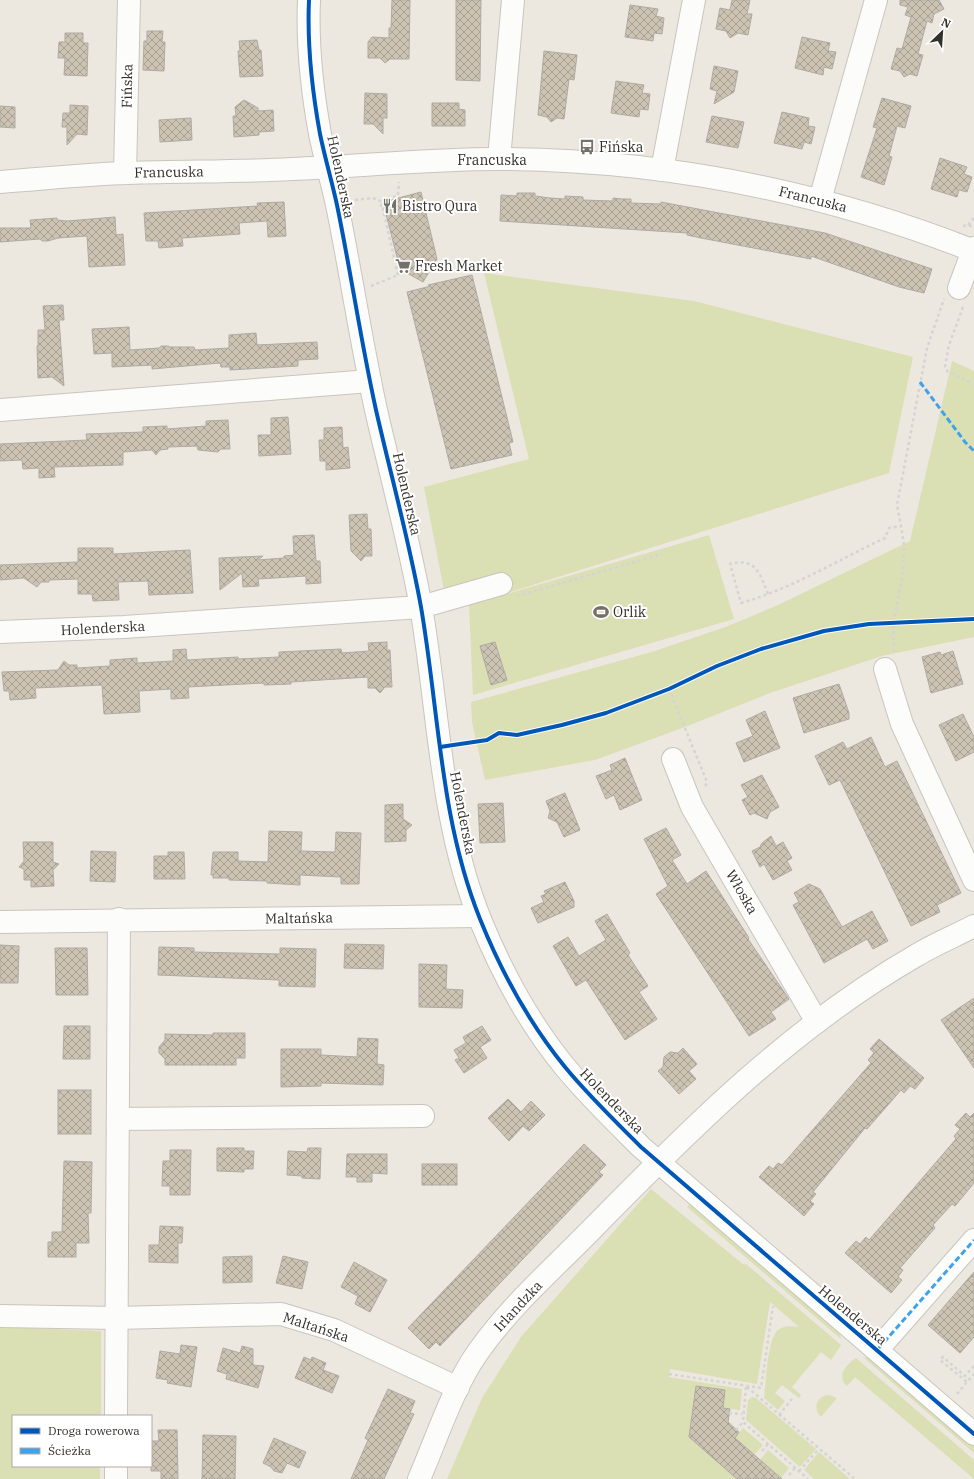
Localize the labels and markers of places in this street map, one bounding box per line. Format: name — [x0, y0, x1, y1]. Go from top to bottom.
bus stop icon: Fińska — [578, 138, 596, 156]
place label: Fińska — [599, 138, 644, 156]
restaurant icon: Bistro Qura — [381, 197, 399, 215]
place label: Bistro Qura — [402, 197, 478, 215]
supermarket icon: Fresh Market — [394, 257, 412, 275]
place label: Fresh Market — [415, 257, 502, 275]
sports icon: Orlik — [592, 603, 610, 621]
place label: Orlik — [613, 603, 647, 621]

